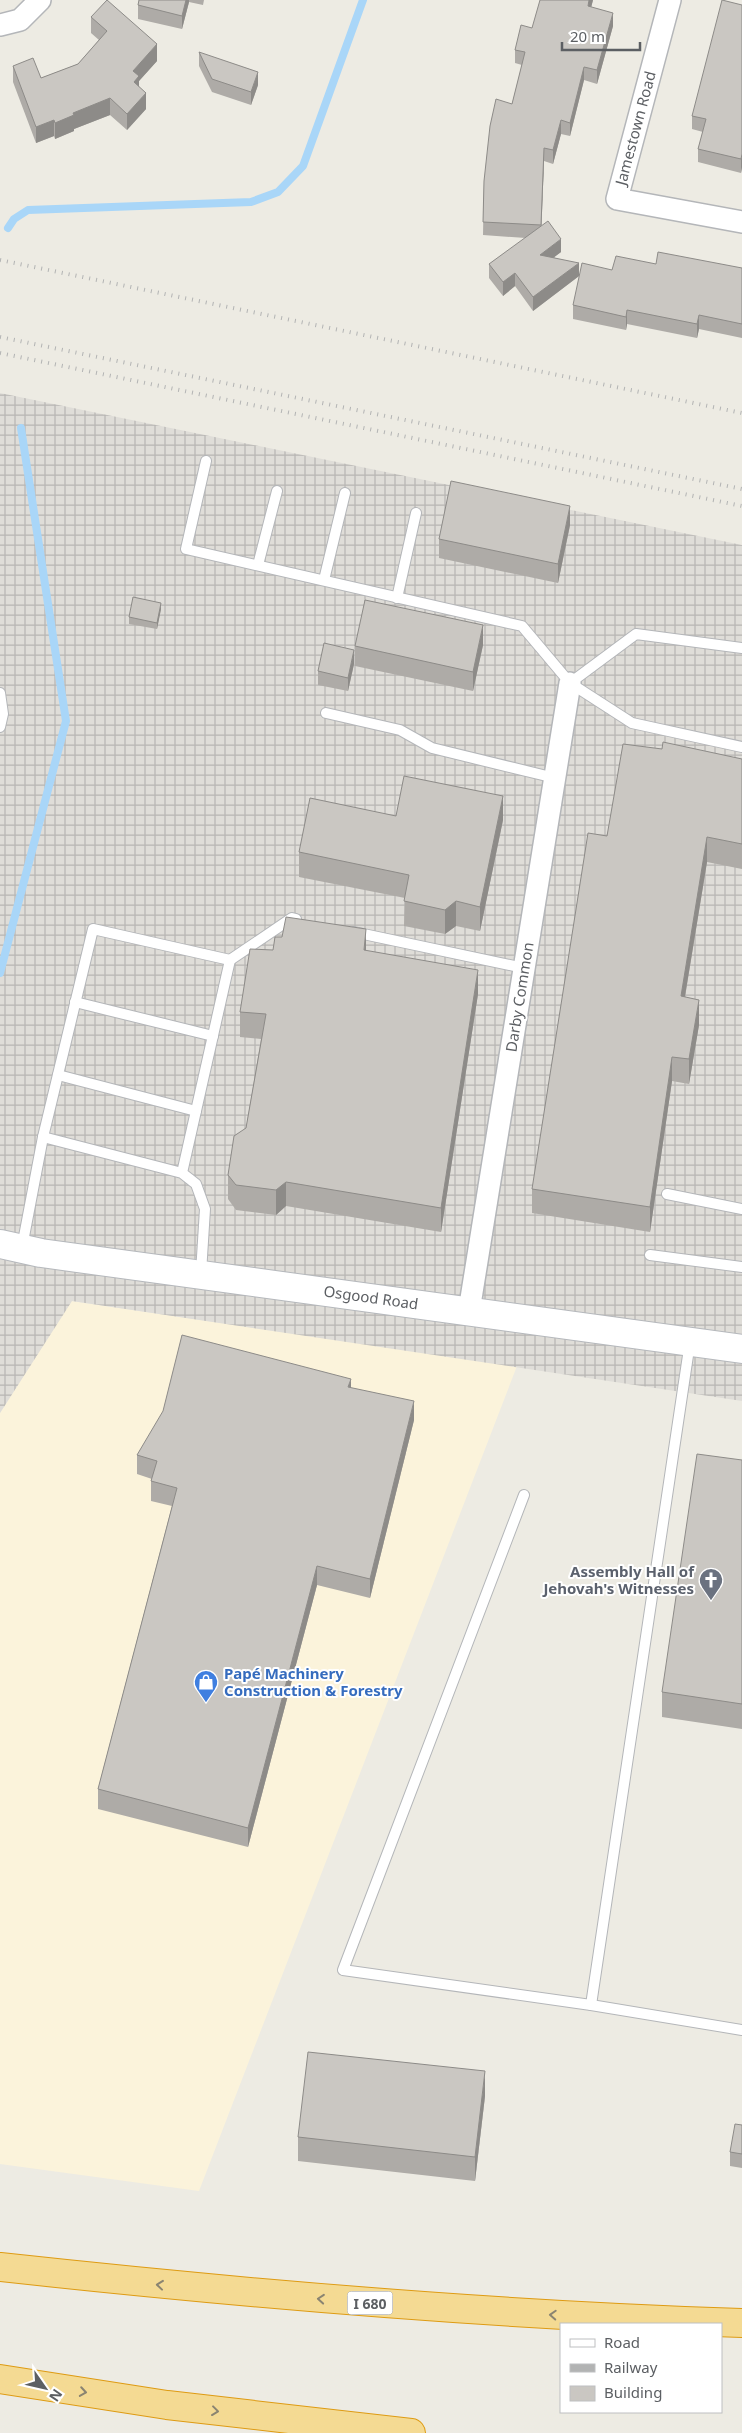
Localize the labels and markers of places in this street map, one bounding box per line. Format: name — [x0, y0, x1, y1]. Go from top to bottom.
place label: Assembly Hall of Jehovah's Witnesses — [541, 1561, 695, 1598]
church icon: Assembly Hall of Jehovah's Witnesses — [698, 1567, 724, 1601]
place label: Papé Machinery Construction & Forestry — [224, 1663, 403, 1700]
shop icon: Papé Machinery Construction & Forestry — [193, 1669, 219, 1703]

